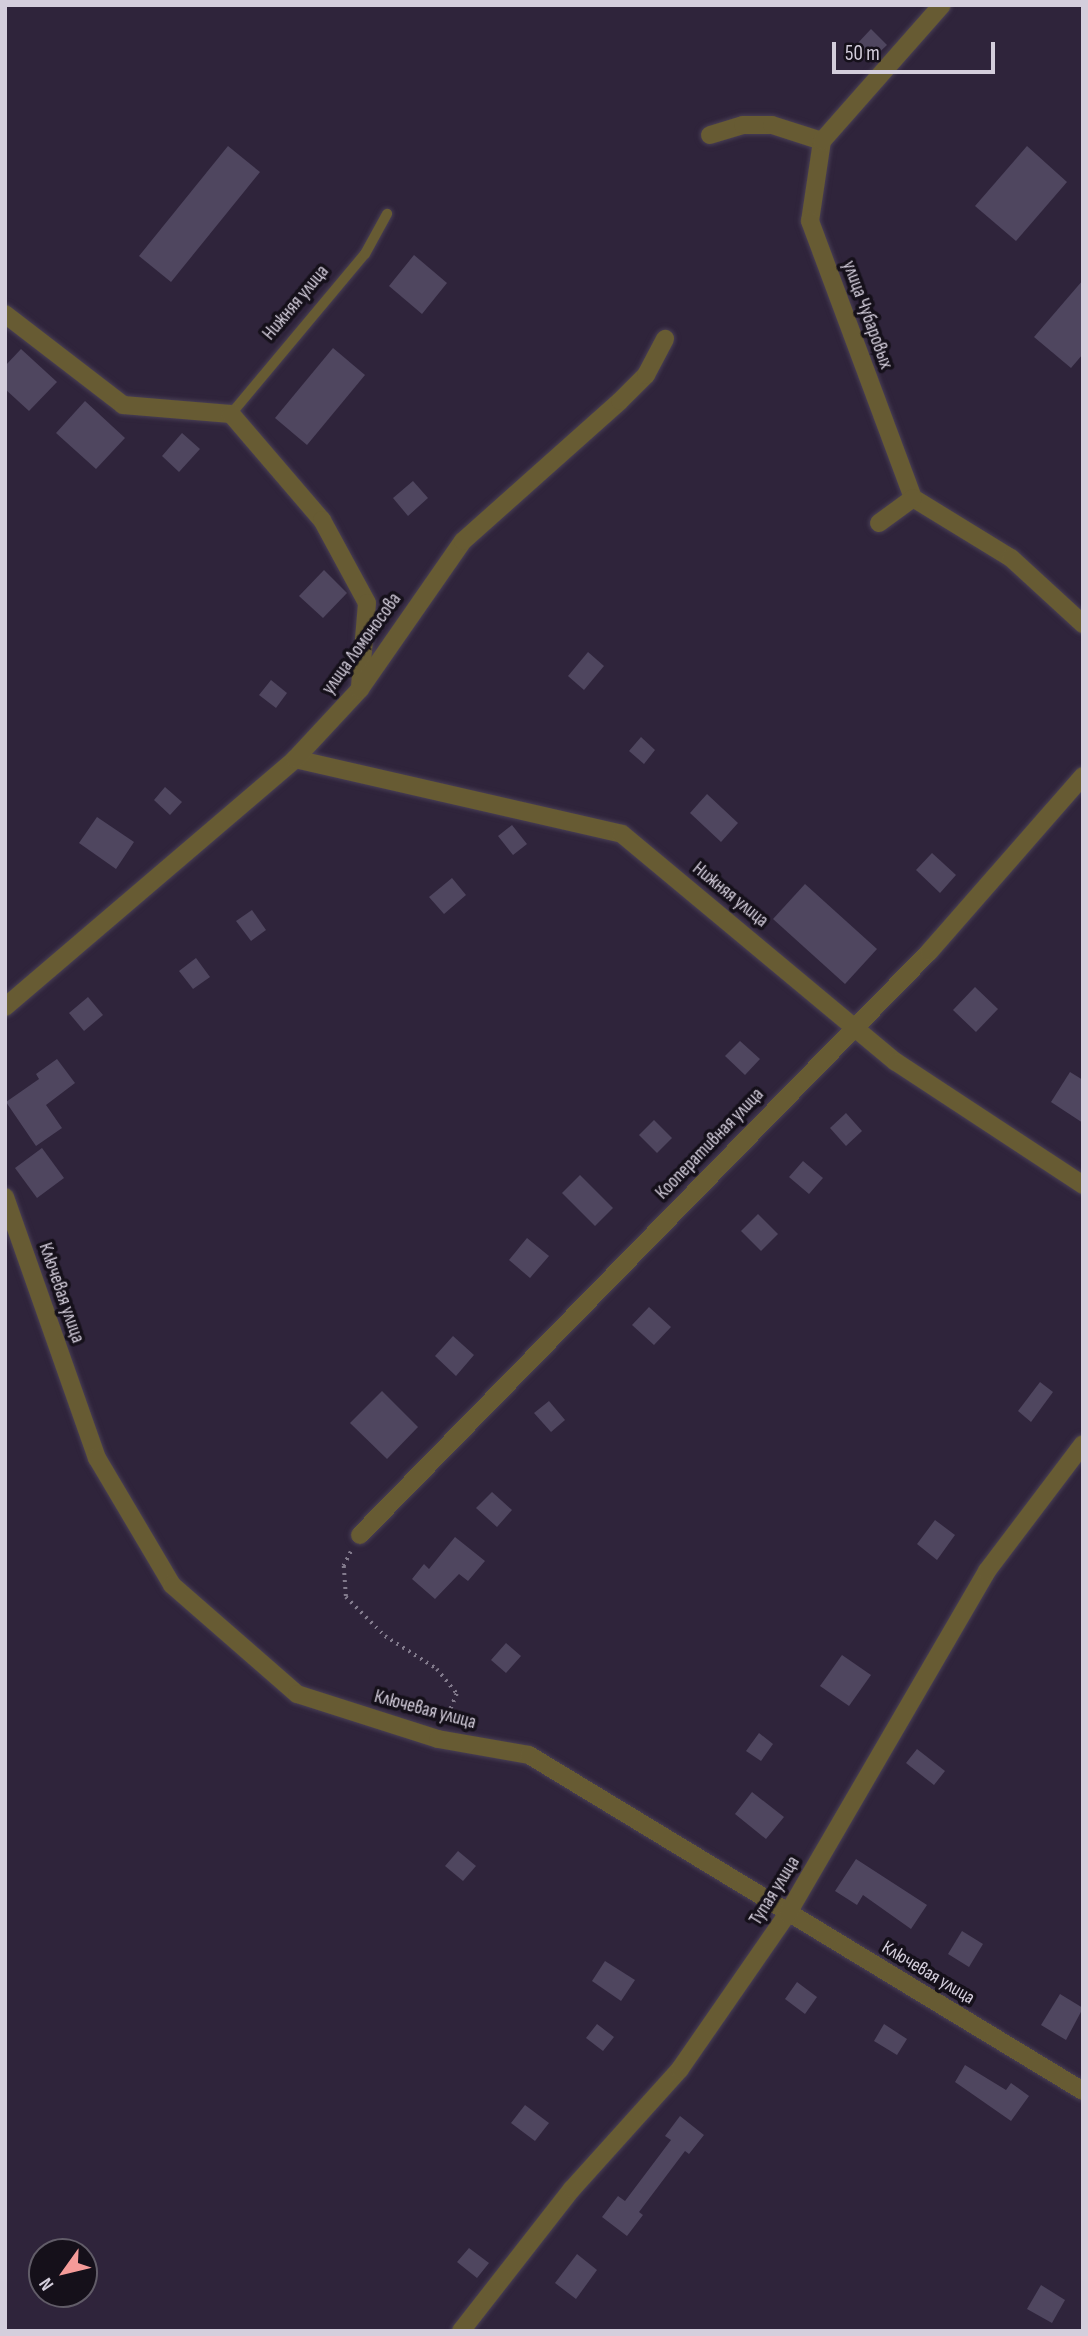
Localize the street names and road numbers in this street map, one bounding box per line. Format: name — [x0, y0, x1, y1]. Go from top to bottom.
street label: улица Чубаровых — [837, 258, 897, 372]
street label: Нижняя улица — [258, 261, 334, 345]
street label: улица Ломоносова — [318, 589, 406, 699]
street label: Нижняя улица — [688, 858, 772, 932]
street label: Кооперативная улица — [651, 1084, 769, 1204]
street label: Ключевая улица — [33, 1240, 89, 1346]
street label: Ключевая улица — [372, 1686, 478, 1734]
street label: Тупая улица — [745, 1852, 805, 1930]
street label: Ключевая улица — [877, 1936, 979, 2010]

